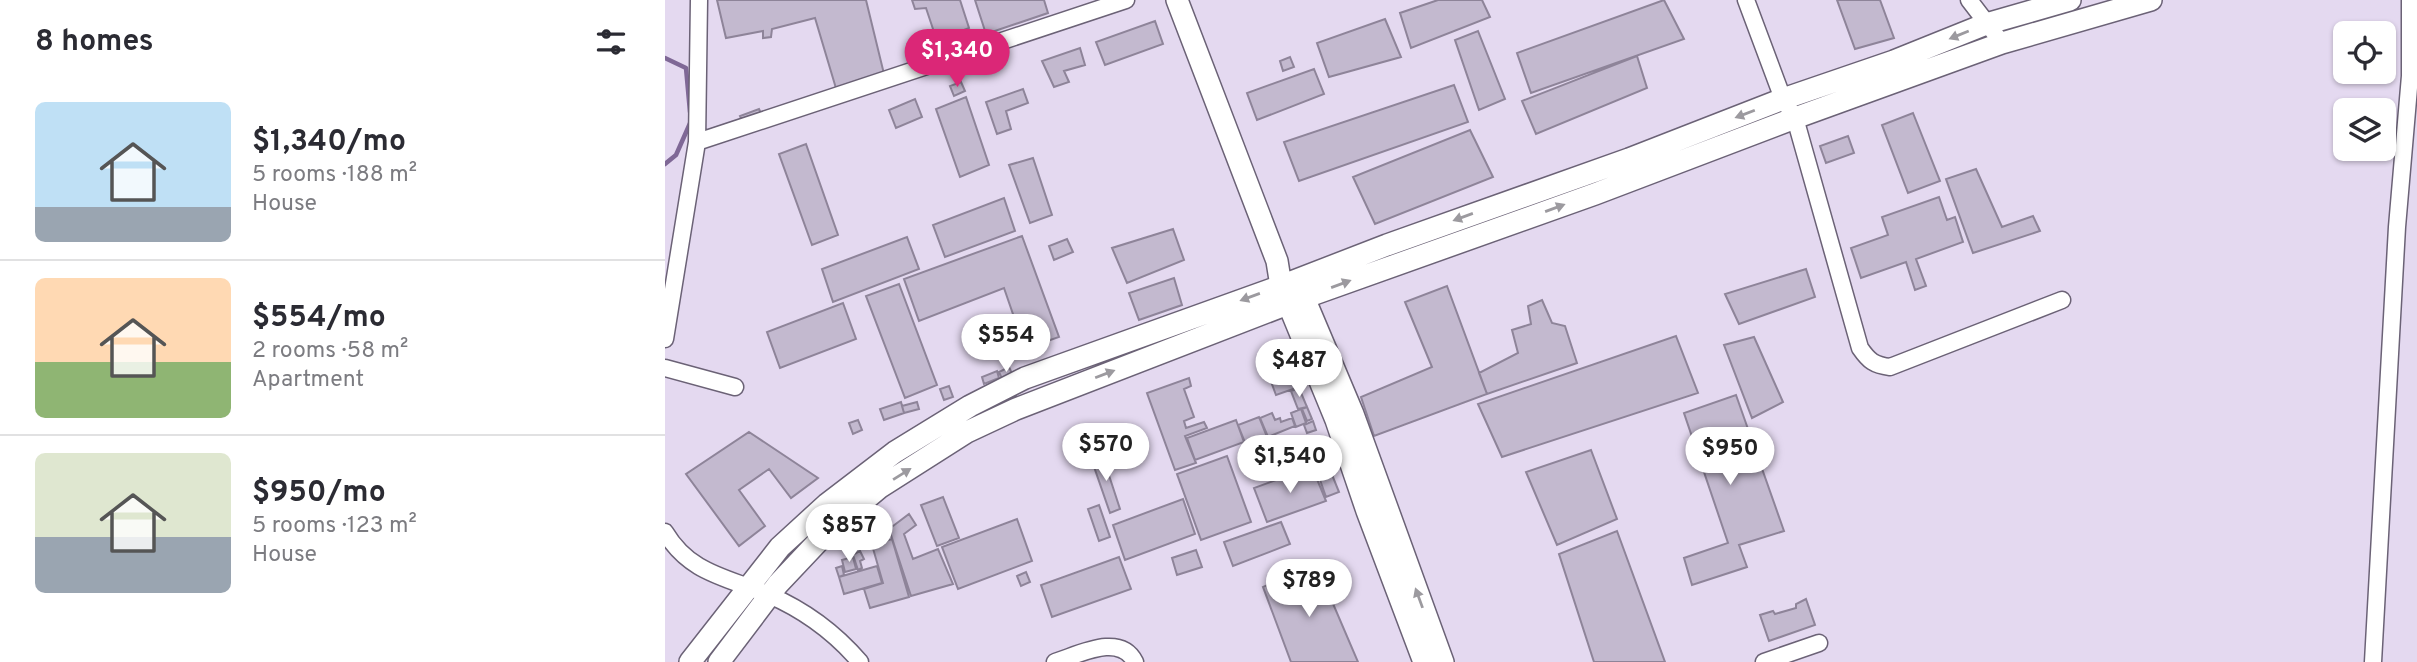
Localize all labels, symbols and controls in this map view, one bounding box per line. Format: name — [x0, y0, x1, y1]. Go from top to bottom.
map controls — [2333, 21, 2396, 161]
button: locate — [2333, 21, 2396, 84]
icon: filters — [592, 23, 630, 61]
text: 8 homes — [35, 24, 154, 61]
pin: $1,340 — [900, 29, 1014, 89]
one-way arrow — [1948, 30, 1969, 41]
text: $1,340 — [921, 37, 993, 66]
button: layers — [2333, 98, 2396, 161]
one-way arrow — [1735, 109, 1756, 120]
text: $1,340/mo — [252, 124, 406, 161]
icon: home — [91, 130, 175, 214]
text: 5 rooms · 188 m² — [252, 161, 417, 190]
text: House — [252, 190, 317, 219]
one-way arrow — [1544, 202, 1565, 213]
one-way arrow — [1452, 212, 1473, 223]
one-way arrow — [1330, 278, 1351, 289]
one-way arrow — [1239, 292, 1260, 303]
text: $554/mo — [252, 300, 386, 337]
icon: home — [91, 306, 175, 390]
pin: $554 — [965, 314, 1047, 374]
text: $554 — [977, 322, 1035, 351]
text: 2 rooms · 58 m² — [252, 337, 408, 366]
pin: $487 — [1258, 340, 1340, 399]
text: $487 — [1272, 347, 1326, 376]
text: Apartment — [252, 366, 364, 395]
one-way arrow — [1095, 369, 1116, 380]
pin: $570 — [1065, 424, 1147, 483]
pin: $950 — [1689, 428, 1771, 487]
text: $570 — [1078, 431, 1134, 460]
pin: $1,540 — [1233, 435, 1347, 495]
text: $950 — [1701, 435, 1759, 464]
text: $1,540 — [1253, 443, 1327, 472]
one-way arrow — [892, 467, 911, 480]
text: $950/mo — [252, 475, 386, 512]
icon: home — [91, 481, 175, 565]
pin: $857 — [808, 504, 890, 564]
text: 5 rooms · 123 m² — [252, 512, 417, 541]
text: $857 — [822, 512, 876, 541]
text: House — [252, 541, 317, 570]
pin: $789 — [1268, 560, 1350, 619]
text: $789 — [1282, 567, 1336, 596]
one-way arrow — [1414, 588, 1425, 609]

